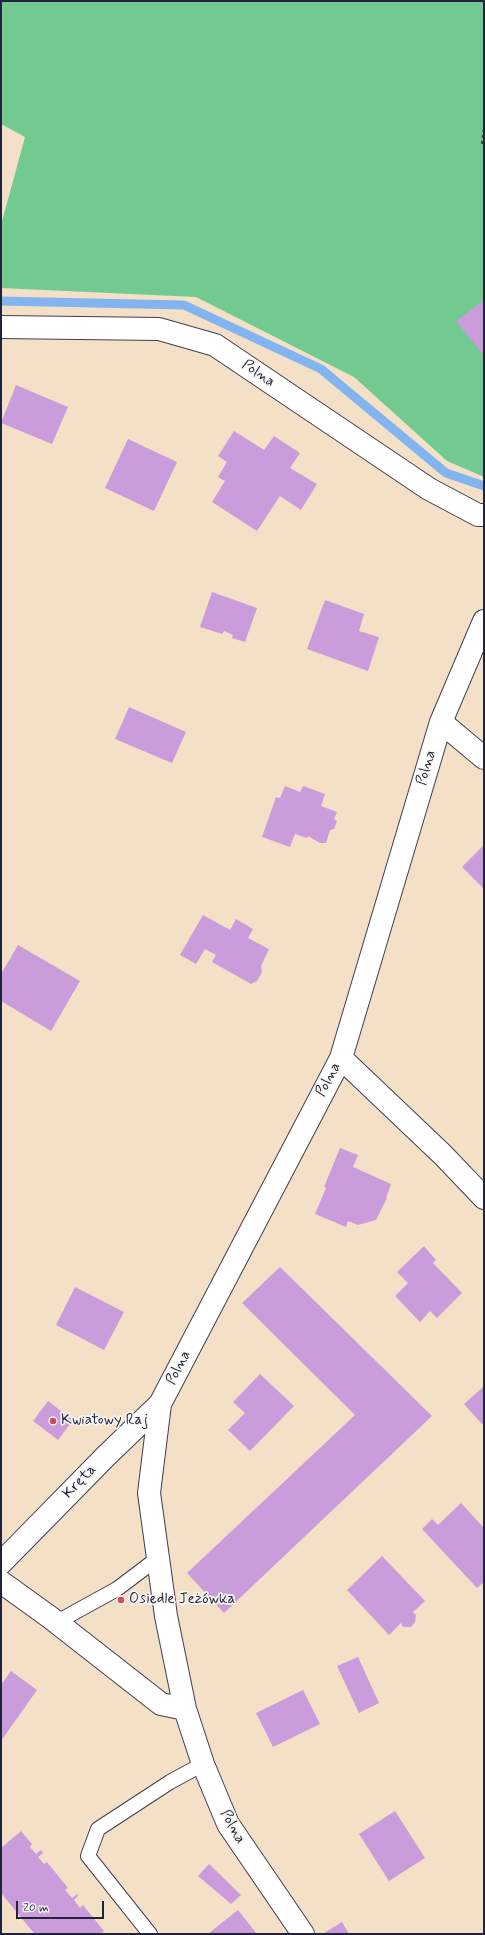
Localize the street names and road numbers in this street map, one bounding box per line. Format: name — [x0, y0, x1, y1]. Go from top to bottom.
street label: Polna — [238, 357, 278, 391]
street label: Polna — [413, 748, 441, 788]
street label: Polna — [313, 1060, 345, 1100]
street label: Polna — [163, 1348, 195, 1388]
street label: Kręta — [59, 1461, 101, 1503]
street label: Polna — [215, 1807, 249, 1847]

